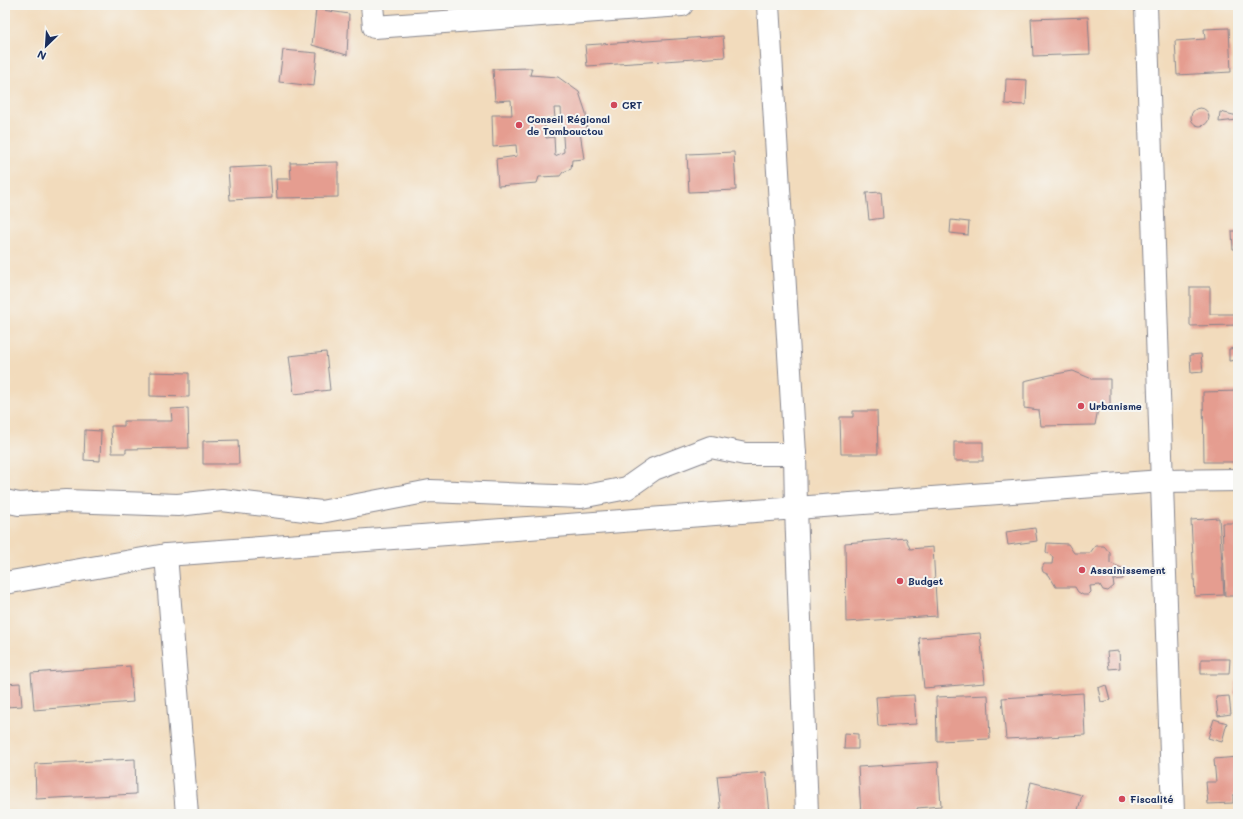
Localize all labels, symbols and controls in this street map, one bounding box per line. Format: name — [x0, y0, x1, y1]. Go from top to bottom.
north arrow — [26, 26, 66, 66]
text: N — [35, 47, 49, 64]
place label: CRT — [622, 98, 642, 112]
marker: CRT — [609, 100, 619, 110]
place label: Conseil Régional de Tombouctou — [527, 112, 610, 138]
marker: Conseil Régional de Tombouctou — [514, 120, 524, 130]
place label: Urbanisme — [1089, 399, 1142, 413]
marker: Urbanisme — [1076, 401, 1086, 411]
place label: Assainissement — [1090, 563, 1166, 577]
marker: Assainissement — [1077, 565, 1087, 575]
place label: Budget — [908, 574, 944, 588]
marker: Budget — [895, 576, 905, 586]
place label: Fiscalité — [1130, 792, 1173, 806]
marker: Fiscalité — [1117, 794, 1127, 804]

